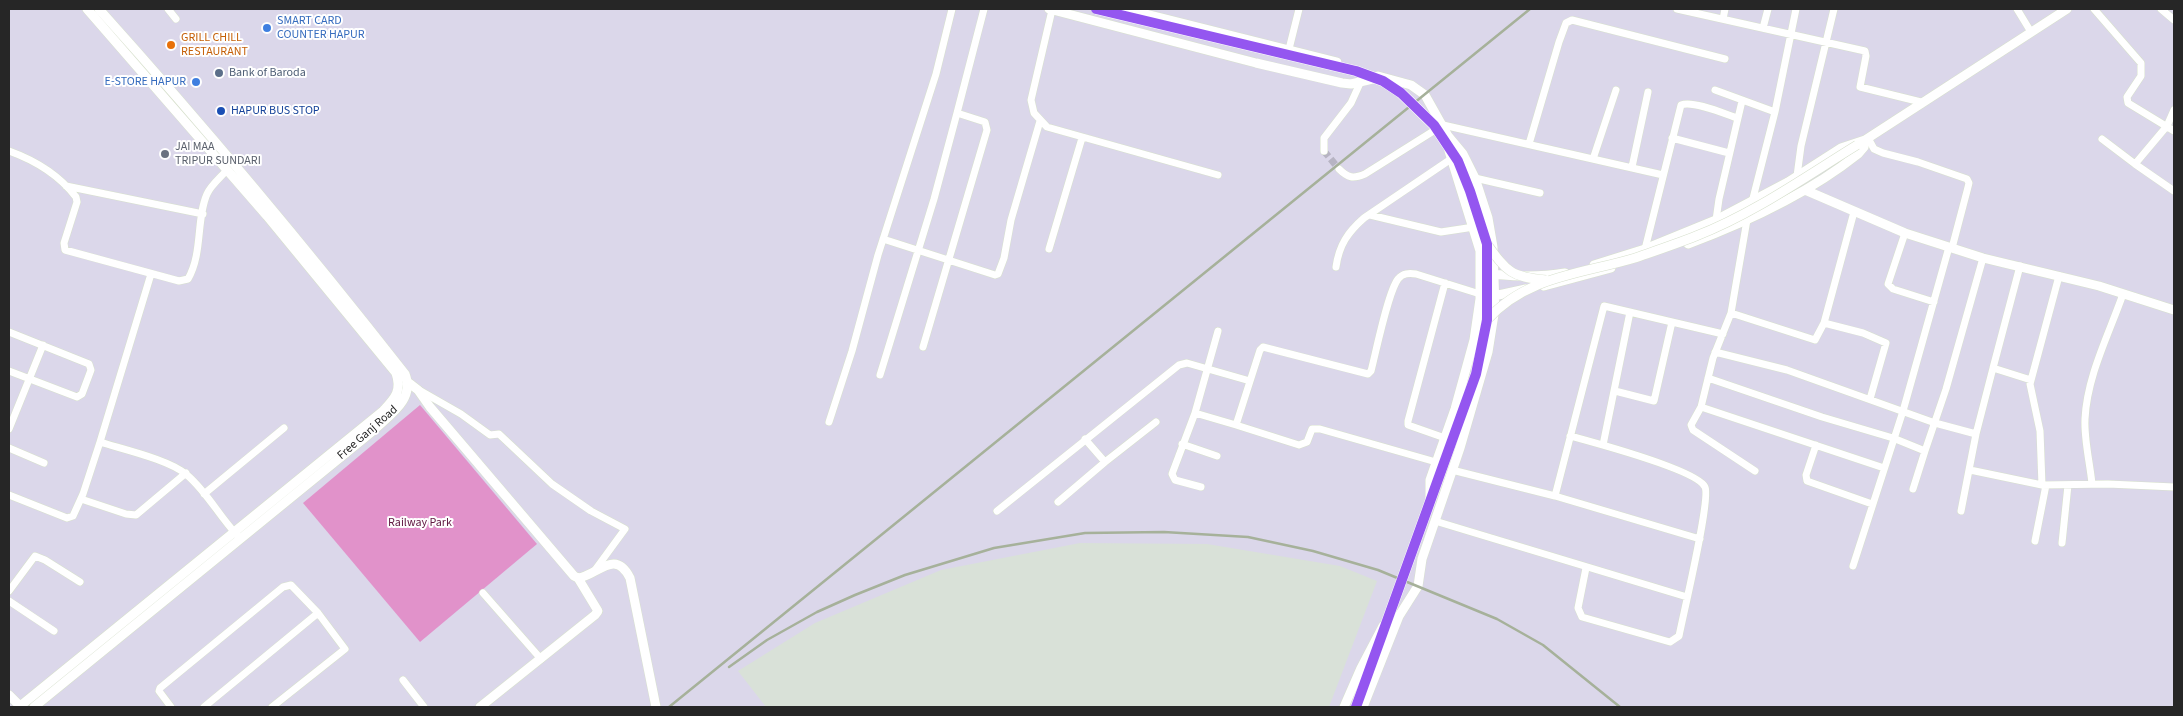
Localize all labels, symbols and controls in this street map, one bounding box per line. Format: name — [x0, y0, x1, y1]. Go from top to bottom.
place label: SMART CARD COUNTER HAPUR — [277, 14, 365, 42]
marker: SMART CARD COUNTER HAPUR — [261, 22, 273, 34]
place label: GRILL CHILL RESTAURANT — [181, 31, 248, 59]
marker: GRILL CHILL RESTAURANT — [165, 39, 177, 51]
place label: Bank of Baroda — [229, 66, 306, 80]
marker: Bank of Baroda — [213, 67, 225, 79]
place label: E-STORE HAPUR — [105, 75, 186, 89]
marker: E-STORE HAPUR — [190, 76, 202, 88]
place label: HAPUR BUS STOP — [231, 104, 320, 118]
marker: HAPUR BUS STOP — [215, 105, 227, 117]
place label: JAI MAA TRIPUR SUNDARI — [175, 140, 261, 168]
marker: JAI MAA TRIPUR SUNDARI — [159, 148, 171, 160]
street label: Free Ganj Road — [335, 403, 401, 463]
park label: Railway Park — [388, 516, 452, 530]

